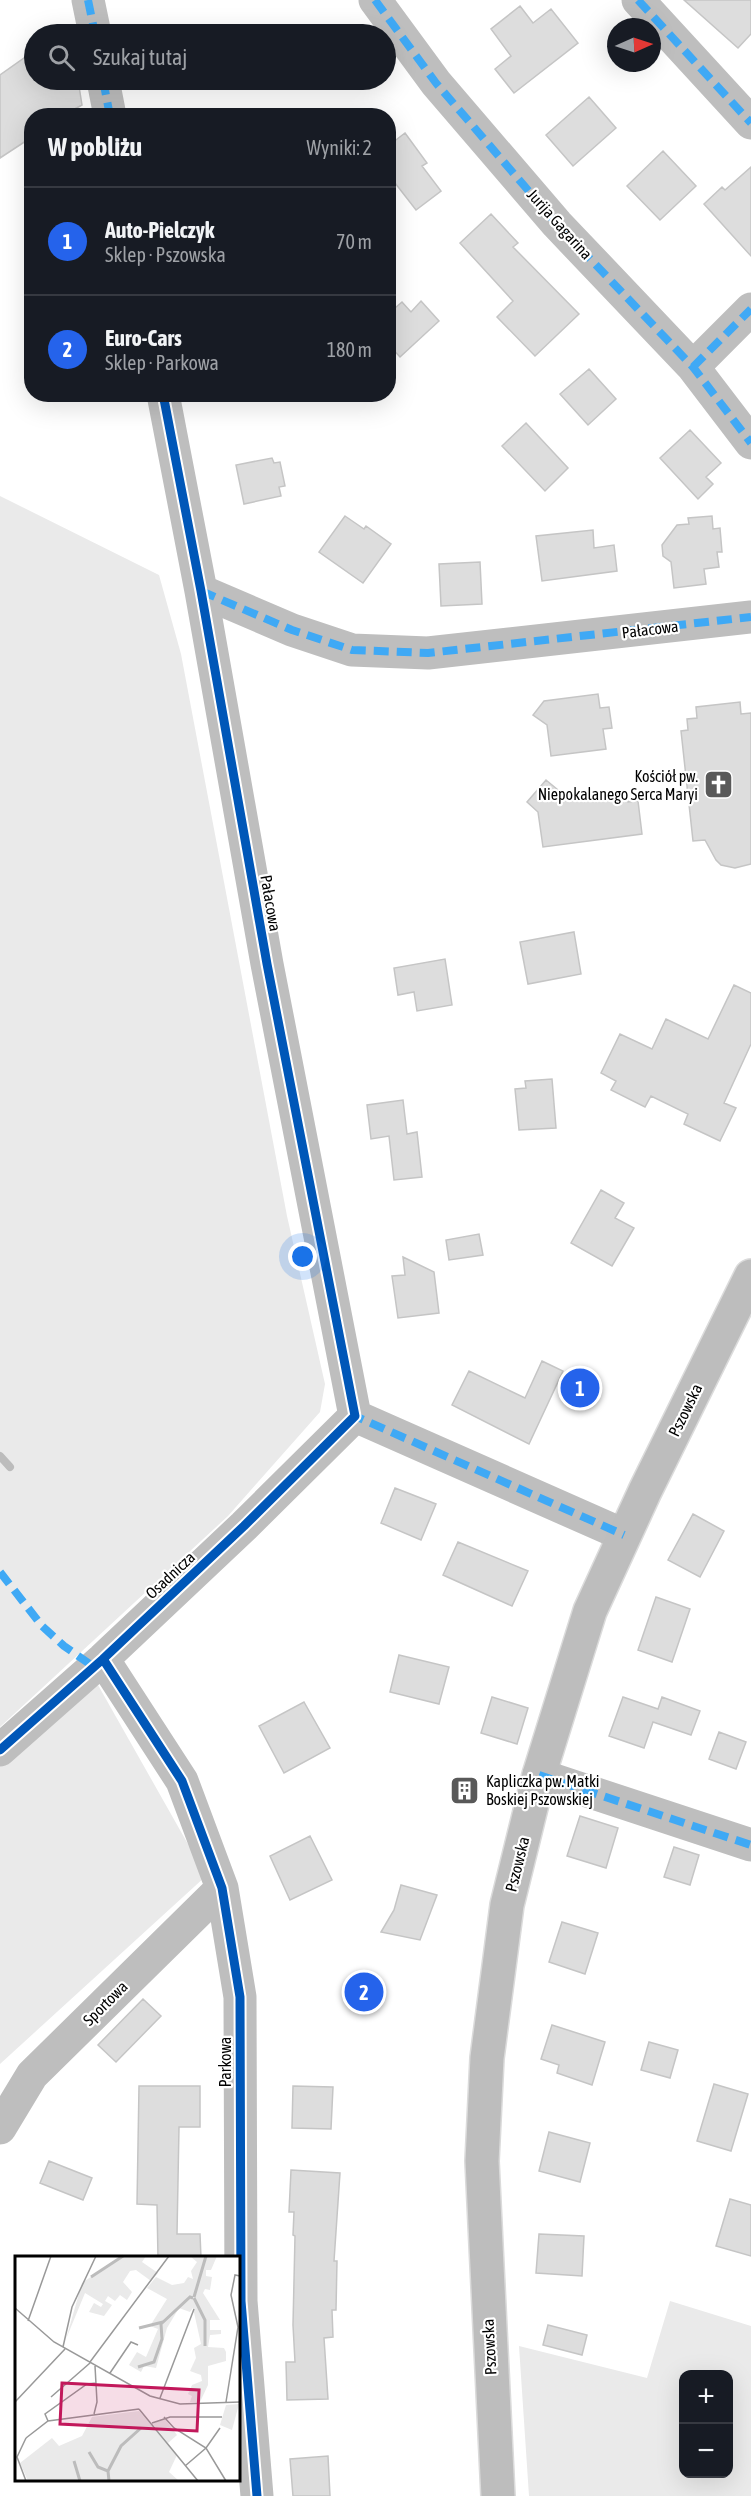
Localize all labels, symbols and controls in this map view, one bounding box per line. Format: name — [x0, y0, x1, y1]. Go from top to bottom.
north arrow — [607, 18, 661, 72]
search box — [24, 24, 396, 90]
icon: search — [45, 41, 78, 74]
text: Szukaj tutaj — [93, 44, 187, 70]
text: W pobliżu — [48, 132, 142, 162]
text: Wyniki: 2 — [306, 136, 372, 159]
street label: Jurija Gagarina — [523, 185, 596, 263]
text: Auto-Pielczyk — [105, 217, 214, 243]
text: 1 — [63, 230, 72, 253]
text: 70 m — [336, 230, 372, 253]
text: Sklep · Pszowska — [105, 243, 226, 266]
text: Euro-Cars — [105, 325, 182, 351]
text: 2 — [63, 338, 72, 361]
text: 180 m — [327, 338, 372, 361]
text: Sklep · Parkowa — [105, 351, 219, 374]
street label: Pałacowa — [621, 617, 679, 641]
place label: Kościół pw. Niepokalanego Serca Maryi — [538, 767, 698, 804]
church icon: Kościół pw. Niepokalanego Serca Maryi — [703, 769, 735, 801]
street label: Pałacowa — [257, 873, 285, 933]
your location — [288, 1242, 317, 1271]
pin: 1 — [560, 1366, 600, 1410]
street label: Pszowska — [665, 1381, 705, 1439]
street label: Osadnicza — [142, 1548, 198, 1602]
place label: Kapliczka pw. Matki Boskiej Pszowskiej — [486, 1772, 599, 1809]
building icon: Kapliczka pw. Matki Boskiej Pszowskiej — [449, 1774, 481, 1806]
street label: Pszowska — [501, 1835, 533, 1893]
pin: 2 — [344, 1970, 384, 2014]
street label: Sportowa — [79, 1977, 132, 2030]
street label: Parkowa — [216, 2037, 234, 2087]
inset map — [15, 2256, 240, 2481]
street label: Pszowska — [479, 2318, 499, 2376]
map controls — [679, 2370, 733, 2478]
button: + — [679, 2370, 733, 2424]
button: − — [679, 2424, 733, 2478]

